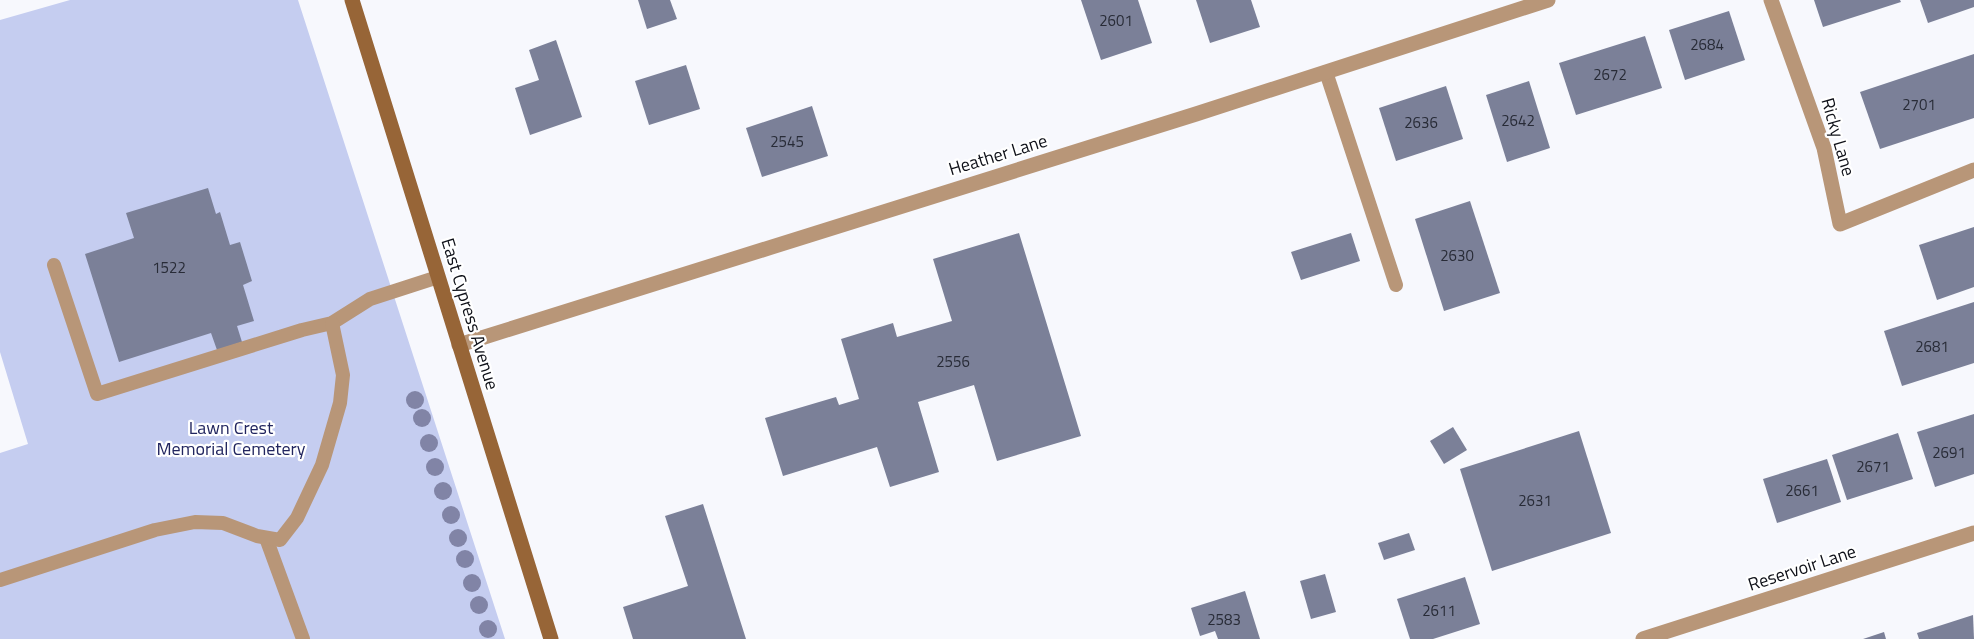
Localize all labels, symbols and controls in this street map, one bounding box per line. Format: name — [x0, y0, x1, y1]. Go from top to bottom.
house number: 2601 — [1099, 9, 1133, 32]
house number: 2684 — [1690, 33, 1724, 56]
house number: 2672 — [1593, 63, 1627, 86]
house number: 2701 — [1902, 93, 1936, 116]
street label: Ricky Lane — [1814, 94, 1863, 179]
house number: 2642 — [1501, 109, 1535, 132]
house number: 2636 — [1404, 111, 1438, 134]
street label: Heather Lane — [945, 127, 1050, 182]
house number: 2545 — [770, 130, 804, 153]
street label: East Cypress Avenue — [435, 235, 506, 393]
house number: 2630 — [1440, 244, 1474, 267]
house number: 1522 — [152, 256, 186, 279]
house number: 2681 — [1915, 335, 1949, 358]
house number: 2556 — [936, 350, 970, 373]
park label: Lawn Crest Memorial Cemetery — [156, 414, 306, 462]
house number: 2691 — [1932, 441, 1966, 464]
house number: 2671 — [1856, 455, 1890, 478]
house number: 2661 — [1785, 479, 1819, 502]
house number: 2631 — [1518, 489, 1552, 512]
street label: Reservoir Lane — [1744, 537, 1859, 598]
house number: 2611 — [1422, 599, 1456, 622]
house number: 2583 — [1207, 608, 1241, 631]

